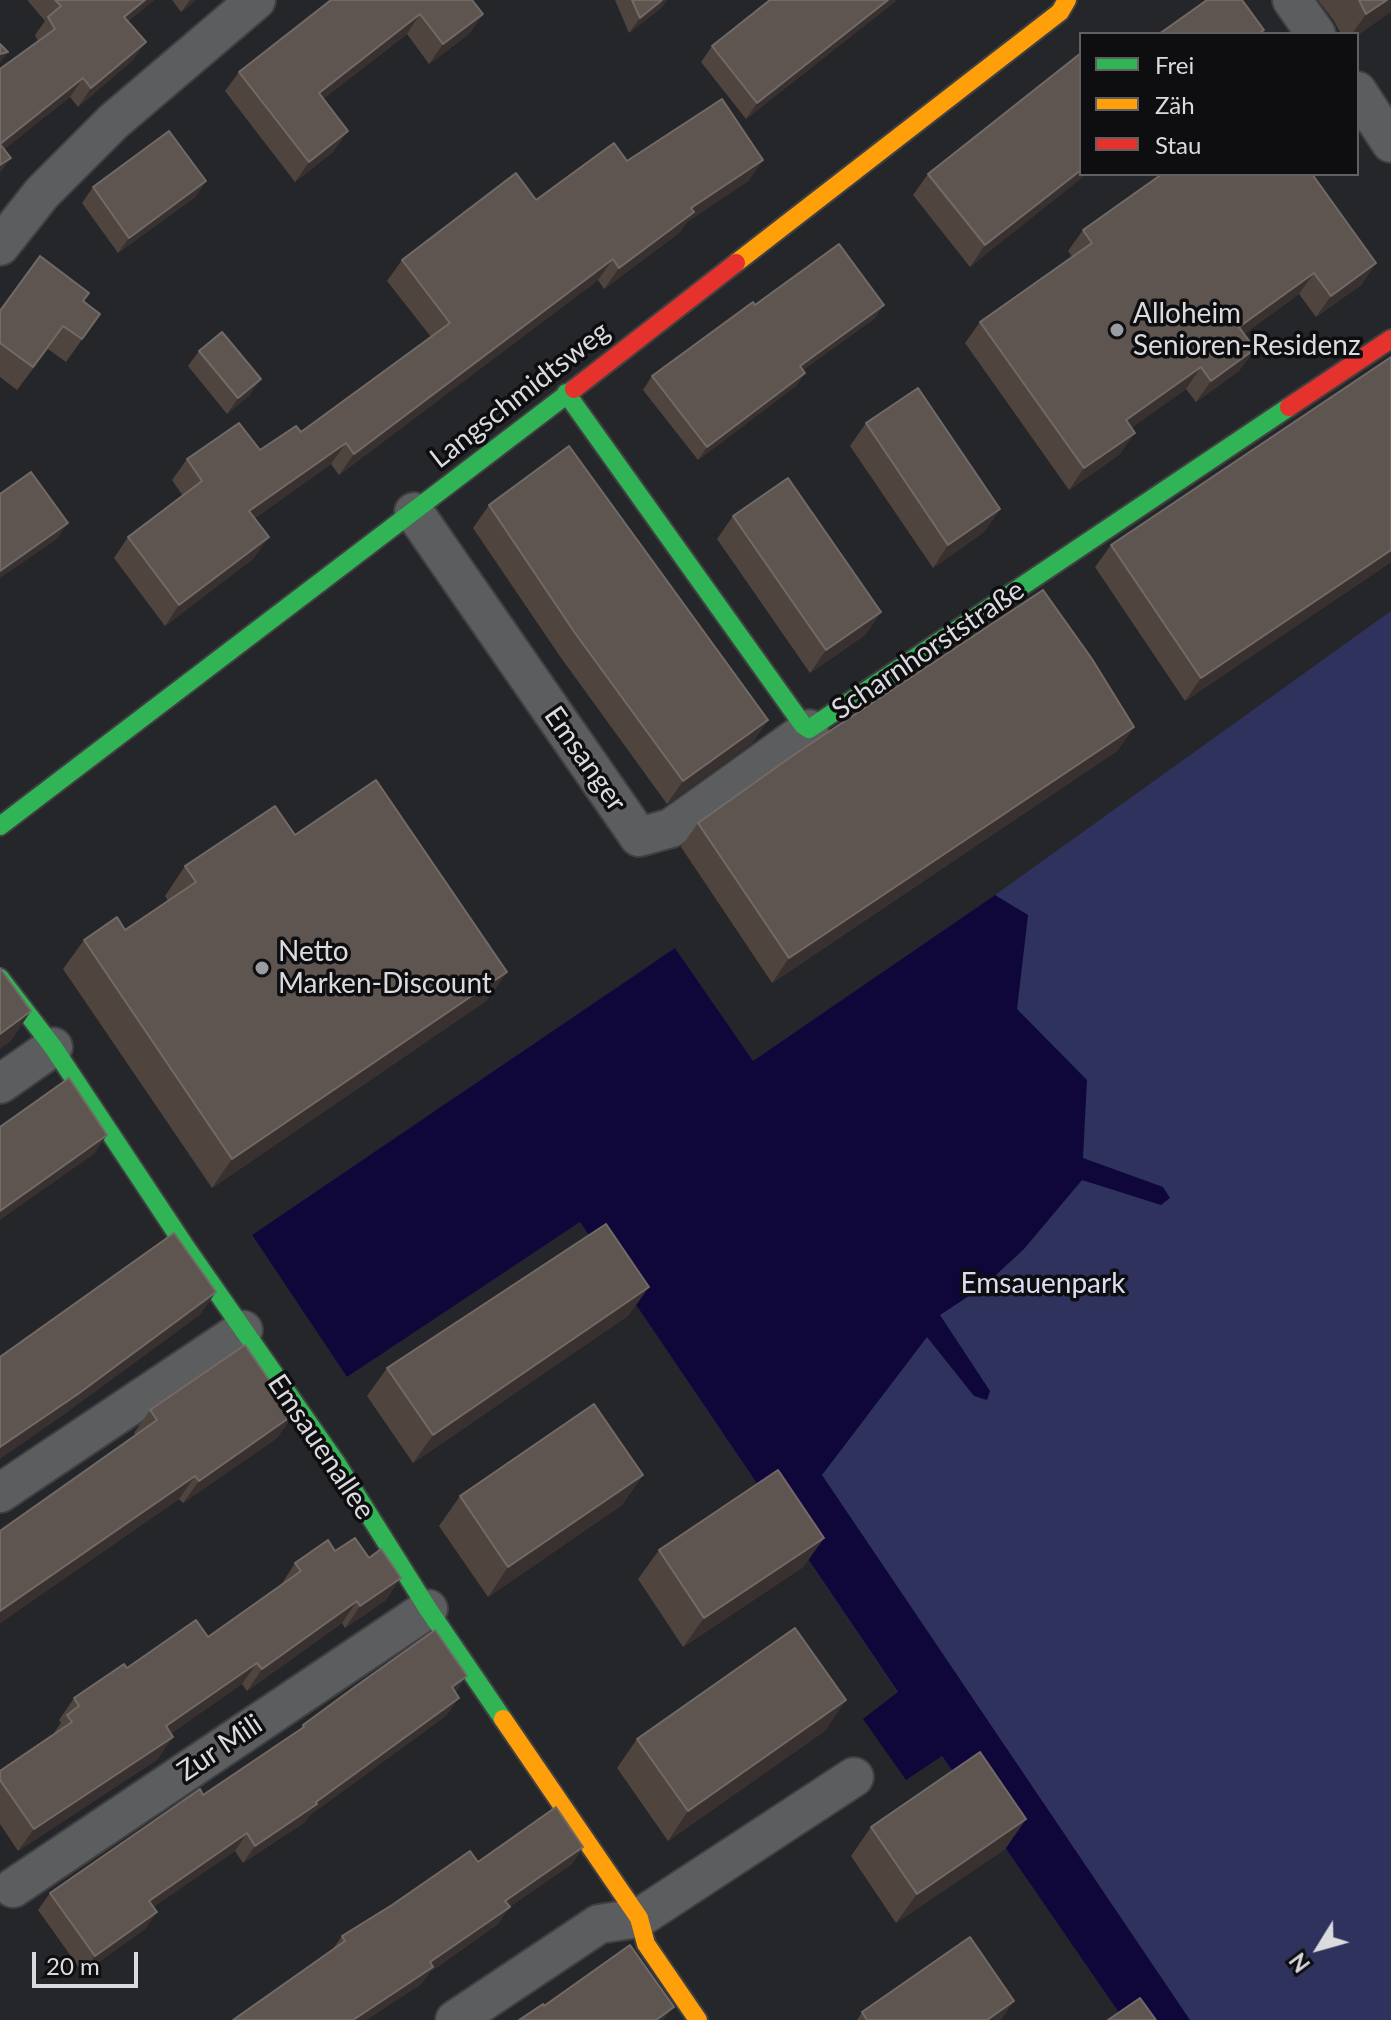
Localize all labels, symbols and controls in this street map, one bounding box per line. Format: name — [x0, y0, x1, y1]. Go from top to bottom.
legend — [1079, 32, 1359, 176]
text: Frei — [1155, 50, 1194, 79]
text: Zäh — [1155, 90, 1195, 119]
text: Stau — [1155, 130, 1201, 159]
place label: Alloheim Senioren-Residenz — [1133, 297, 1361, 363]
street label: Langschmidtsweg — [424, 315, 616, 475]
marker: Alloheim Senioren-Residenz — [1108, 321, 1126, 339]
street label: Scharnhorststraße — [825, 573, 1031, 727]
street label: Emsanger — [537, 700, 633, 818]
place label: Netto Marken-Discount — [278, 935, 492, 1001]
marker: Netto Marken-Discount — [253, 959, 271, 977]
park label: Emsauenpark — [961, 1267, 1125, 1301]
street label: Emsauenallee — [260, 1368, 382, 1526]
street label: Zur Mili — [171, 1708, 269, 1788]
north arrow — [1279, 1908, 1359, 1988]
scale bar — [36, 1936, 142, 1986]
text: N — [1284, 1948, 1315, 1978]
text: 20 m — [46, 1951, 100, 1980]

